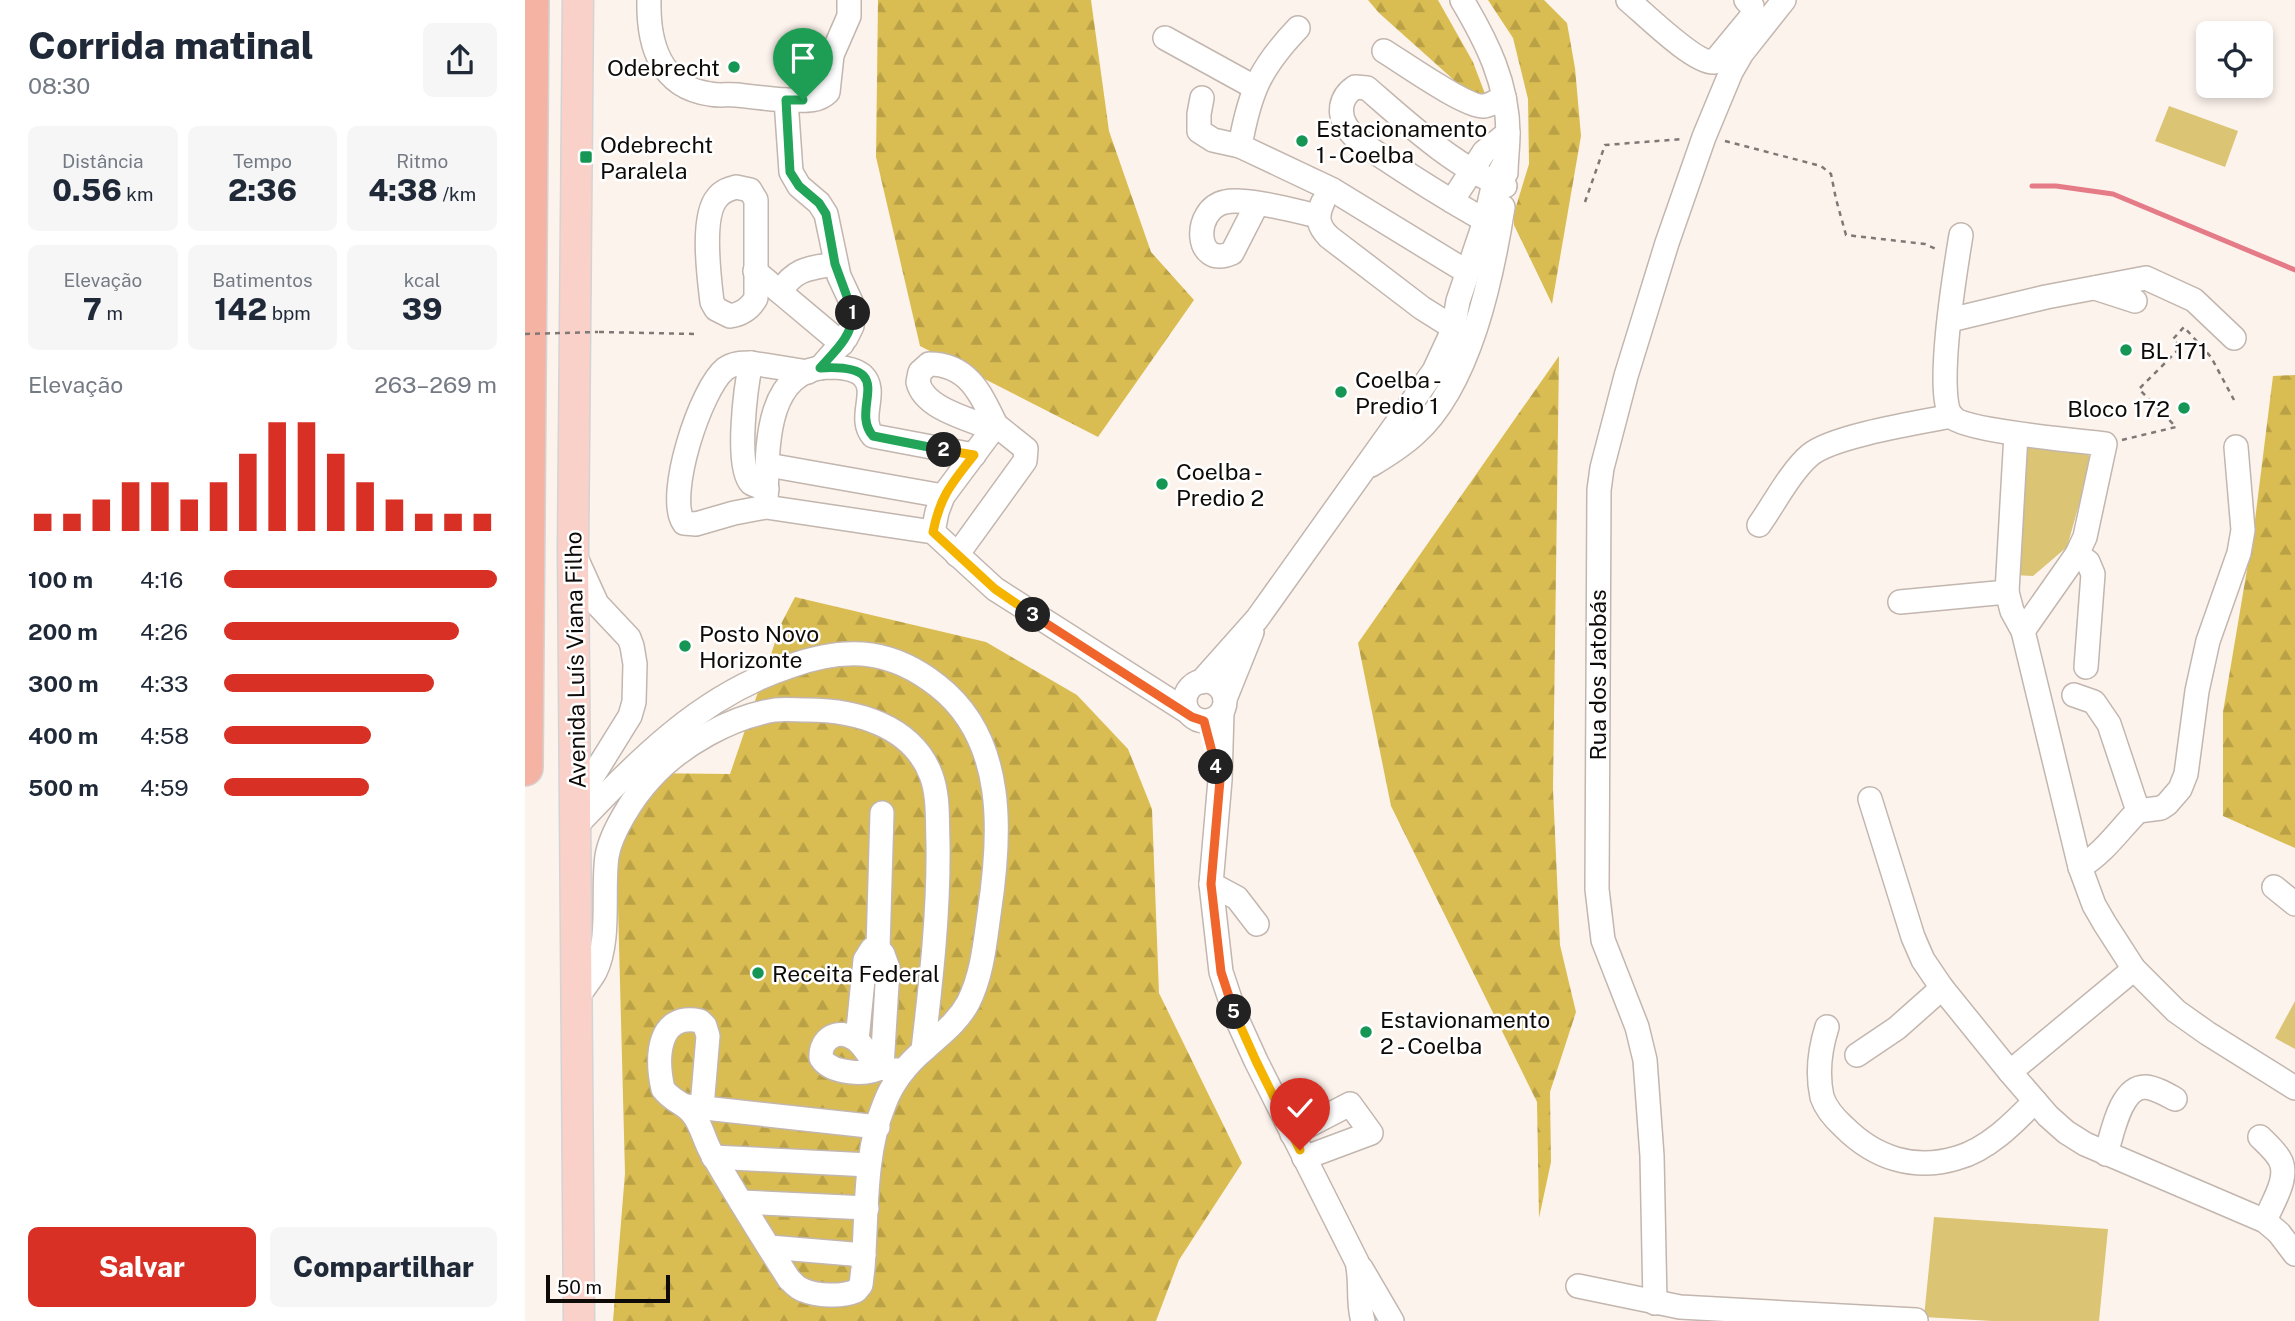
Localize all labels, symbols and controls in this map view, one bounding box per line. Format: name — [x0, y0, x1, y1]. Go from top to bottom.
map controls — [2196, 21, 2273, 98]
button: locate — [2196, 21, 2273, 98]
text: Corrida matinal — [28, 23, 314, 68]
button: share — [423, 23, 497, 97]
pin — [773, 28, 833, 100]
icon: arrive — [784, 39, 822, 77]
place label: Odebrecht — [607, 54, 720, 81]
marker: Odebrecht — [726, 59, 742, 75]
text: 08:30 — [28, 72, 90, 99]
place label: Estacionamento 1 - Coelba — [1316, 115, 1487, 168]
place label: Odebrecht Paralela — [600, 131, 713, 184]
marker: Estacionamento 1 - Coelba — [1294, 133, 1310, 149]
marker: Odebrecht Paralela — [578, 149, 594, 165]
text: Distância — [62, 150, 144, 172]
text: Tempo — [233, 150, 292, 172]
text: Ritmo — [396, 150, 448, 172]
text: 0.56 — [52, 172, 122, 208]
text: 2:36 — [228, 172, 297, 208]
text: 4:38 — [368, 172, 438, 208]
text: km — [122, 183, 153, 205]
text: /km — [438, 183, 476, 205]
text: Elevação — [63, 269, 142, 291]
text: Batimentos — [212, 269, 313, 291]
text: kcal — [404, 269, 441, 291]
text: 7 — [83, 291, 102, 327]
text: 142 — [214, 291, 267, 327]
text: 39 — [402, 291, 442, 327]
pin: 1 — [835, 296, 871, 330]
text: 1 — [848, 301, 857, 323]
text: m — [102, 302, 123, 324]
text: bpm — [267, 302, 311, 324]
place label: BL 171 — [2140, 337, 2207, 364]
marker: BL 171 — [2118, 342, 2134, 358]
place label: Coelba - Predio 1 — [1355, 366, 1442, 419]
text: Elevação — [28, 371, 123, 398]
text: 263–269 m — [374, 371, 497, 398]
marker: Coelba - Predio 1 — [1333, 384, 1349, 400]
place label: Bloco 172 — [2067, 395, 2170, 422]
marker: Bloco 172 — [2176, 400, 2192, 416]
pin: 2 — [927, 433, 961, 468]
text: 2 — [937, 438, 950, 460]
place label: Coelba - Predio 2 — [1176, 458, 1264, 511]
marker: Coelba - Predio 2 — [1154, 476, 1170, 492]
street label: Avenida Luís Viana Filho — [559, 531, 591, 789]
text: 100 m — [28, 566, 93, 593]
text: 4:16 — [140, 566, 183, 593]
street label: Rua dos Jatobás — [1584, 589, 1611, 761]
pin: 3 — [1015, 598, 1051, 632]
text: 3 — [1026, 603, 1039, 625]
text: 200 m — [28, 618, 98, 645]
text: 4:26 — [140, 618, 188, 645]
place label: Posto Novo Horizonte — [699, 620, 819, 673]
marker: Posto Novo Horizonte — [677, 638, 693, 654]
text: 300 m — [28, 670, 99, 697]
text: 4:33 — [140, 670, 188, 697]
text: 400 m — [28, 722, 98, 749]
text: 4:58 — [140, 722, 189, 749]
pin: 4 — [1199, 750, 1233, 784]
text: 4 — [1209, 755, 1222, 777]
text: 500 m — [28, 774, 99, 801]
text: 4:59 — [140, 774, 189, 801]
place label: Receita Federal — [772, 960, 940, 987]
marker: Receita Federal — [750, 965, 766, 981]
pin: 5 — [1217, 995, 1251, 1030]
text: 5 — [1227, 1000, 1240, 1022]
place label: Estavionamento 2 - Coelba — [1380, 1006, 1550, 1059]
marker: Estavionamento 2 - Coelba — [1358, 1024, 1374, 1040]
pin — [1270, 1078, 1330, 1150]
icon: check — [1281, 1089, 1319, 1127]
button: Salvar — [28, 1227, 256, 1307]
button: Compartilhar — [270, 1227, 497, 1307]
scale bar — [546, 1272, 670, 1304]
text: 50 m — [557, 1276, 602, 1298]

